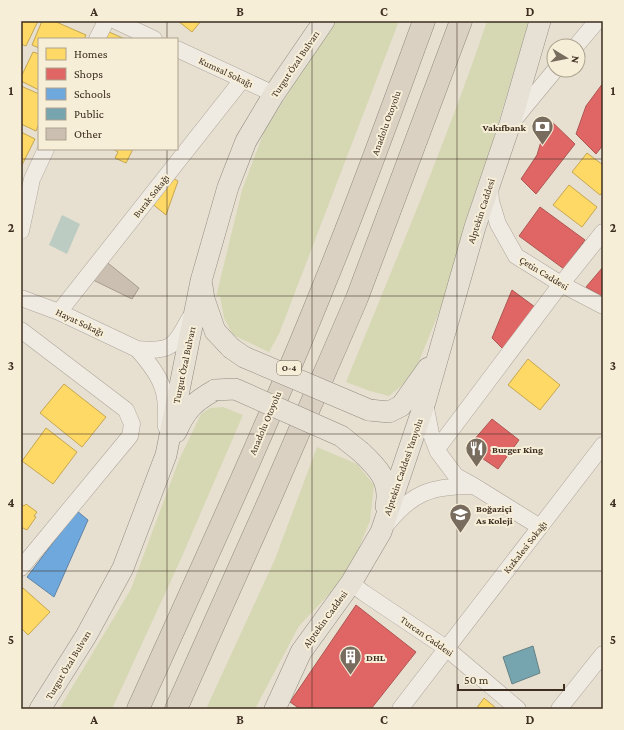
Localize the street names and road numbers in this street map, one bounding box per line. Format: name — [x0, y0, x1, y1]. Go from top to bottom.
street label: Turgut Özal Bulvarı — [269, 28, 322, 99]
street label: Kumsal Sokağı — [197, 55, 255, 89]
street label: Anadolu Otoyolu — [369, 89, 403, 157]
street label: Burak Sokağı — [131, 172, 172, 220]
street label: Alptekin Caddesi — [465, 177, 497, 245]
street label: Çetin Caddesi — [517, 254, 571, 292]
street label: Hayat Sokağı — [54, 306, 106, 338]
street label: Turgut Özal Bulvarı — [170, 325, 198, 404]
road number: O-4 — [277, 361, 301, 375]
street label: Anadolu Otoyolu — [247, 389, 284, 456]
street label: Alptekin Caddesi Yanyolu — [381, 416, 425, 517]
street label: Kızkalesi Sokağı — [501, 518, 549, 576]
street label: Alptekin Caddesi — [301, 588, 350, 650]
street label: Turcan Caddesi — [398, 614, 456, 659]
street label: Turgut Özal Bulvarı — [43, 628, 93, 701]

